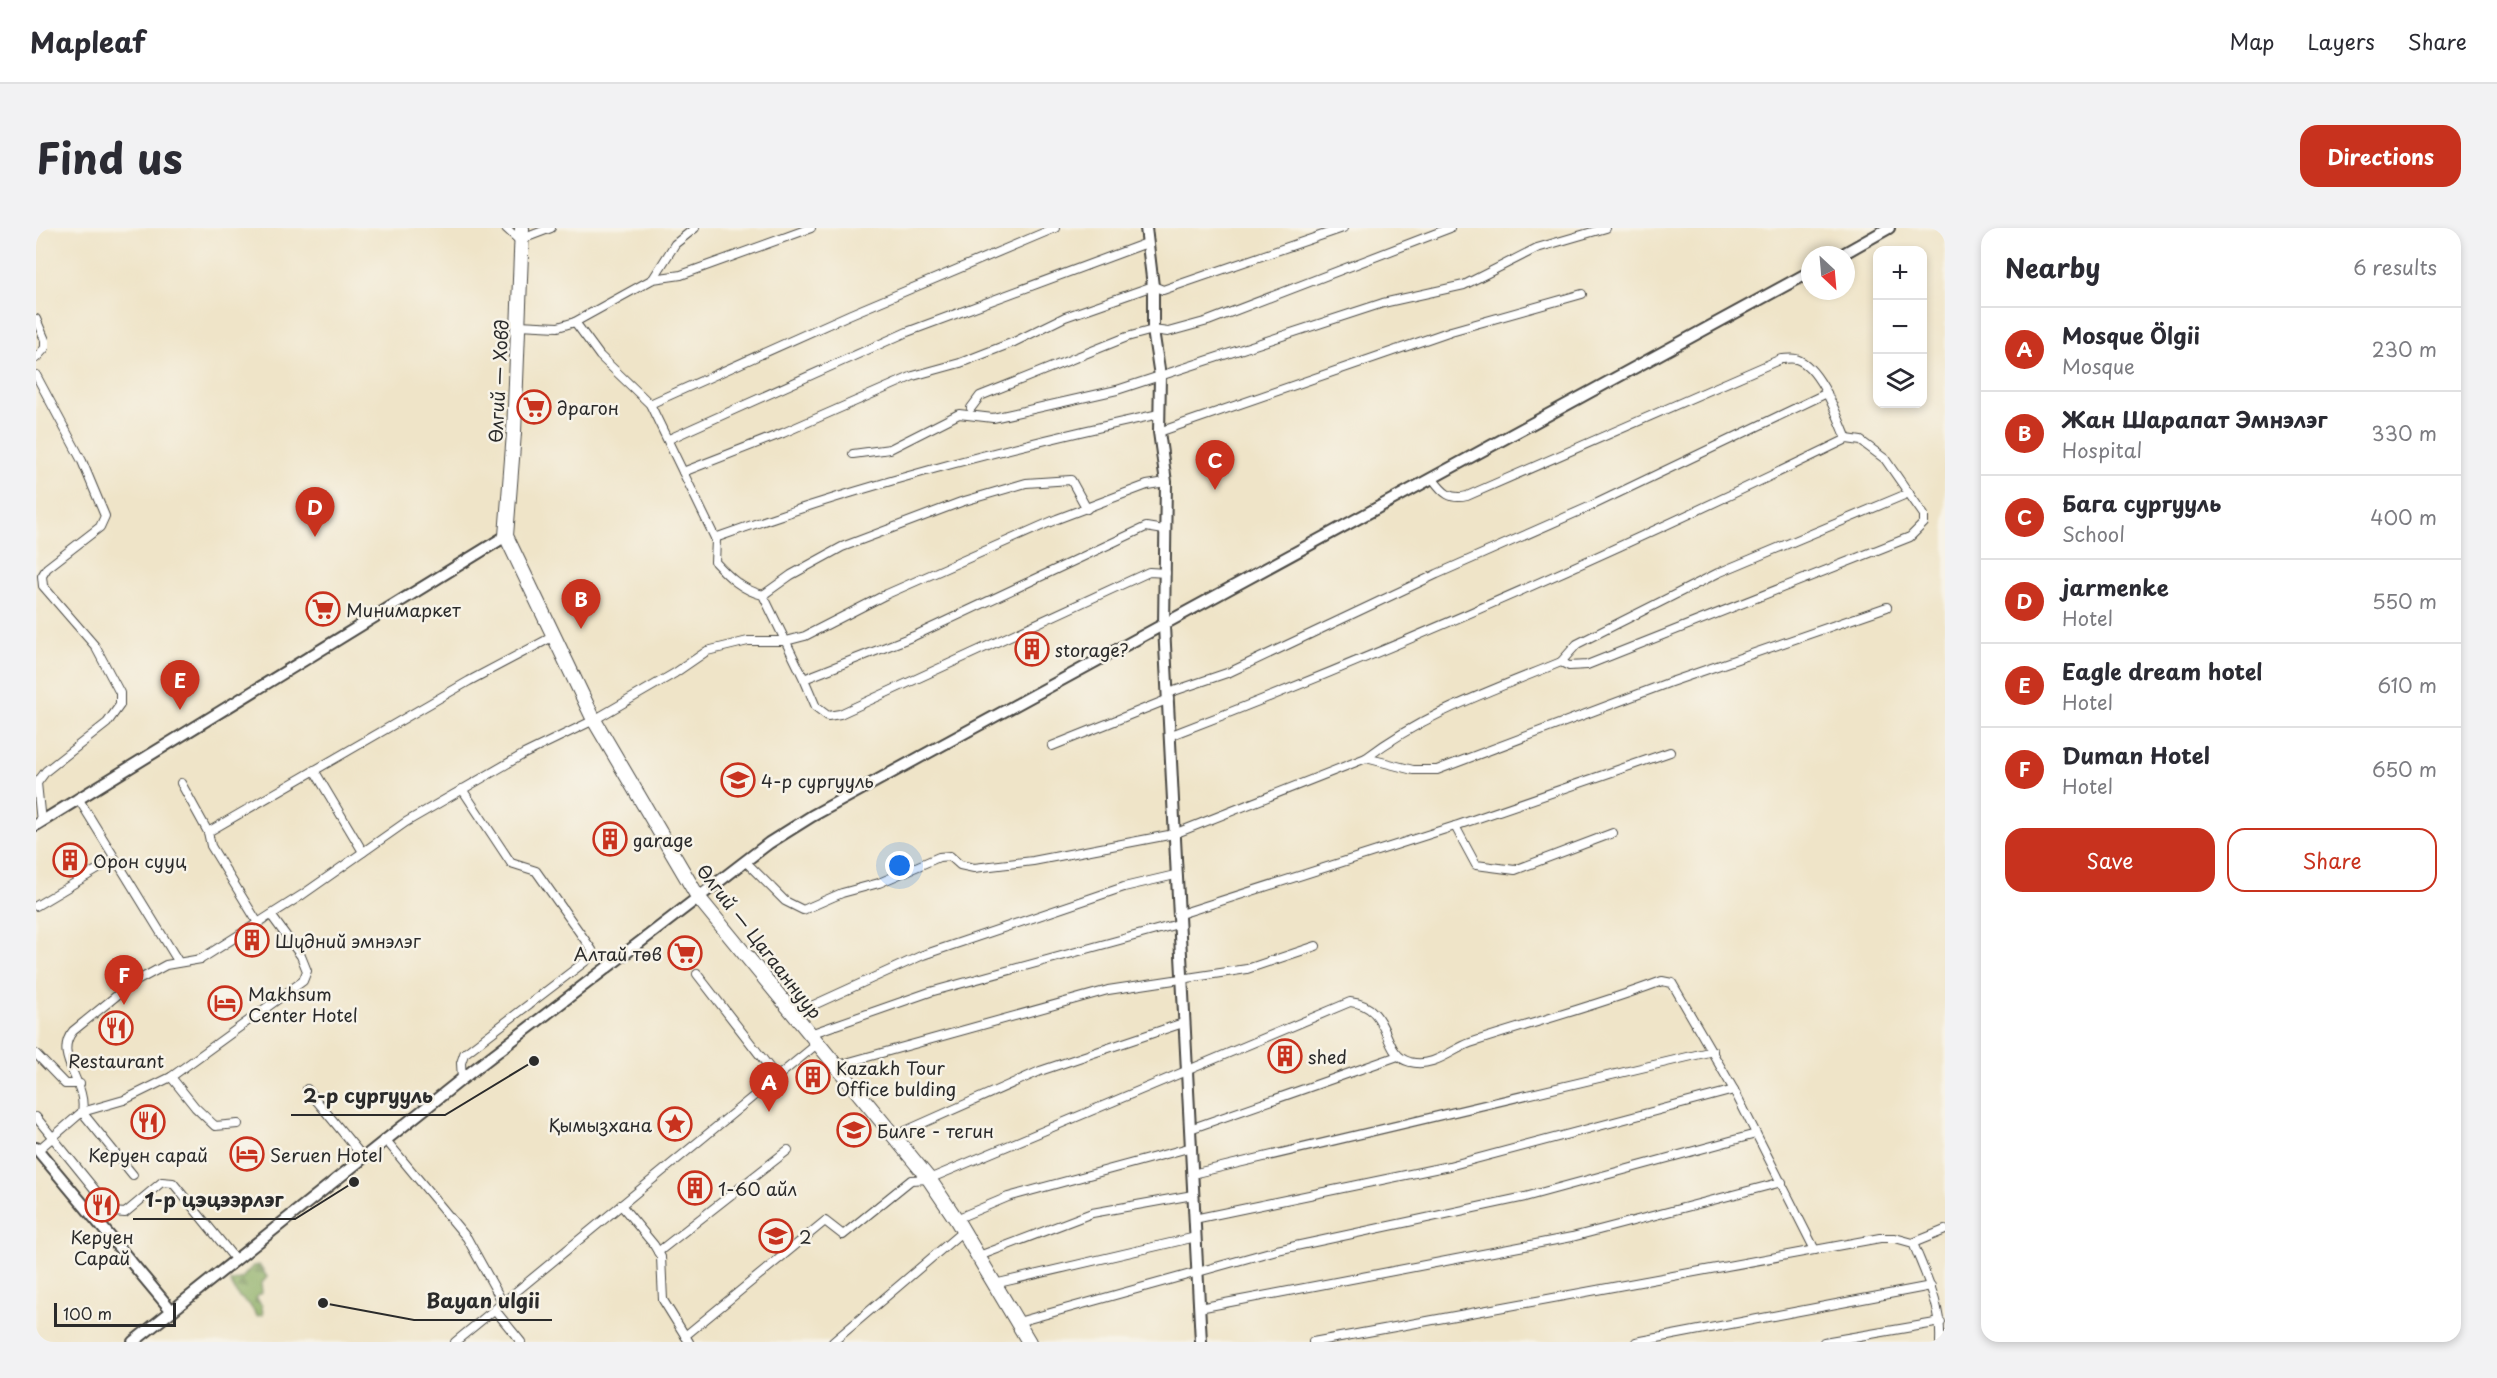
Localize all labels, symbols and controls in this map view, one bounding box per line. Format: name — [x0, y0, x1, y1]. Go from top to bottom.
text: Mapleaf — [30, 20, 146, 63]
text: Map — [2230, 25, 2274, 57]
text: Layers — [2307, 25, 2375, 57]
text: Share — [2408, 25, 2467, 57]
text: Find us — [36, 125, 183, 188]
button: Directions — [2300, 125, 2461, 187]
north arrow — [1801, 246, 1855, 300]
map controls — [1873, 246, 1927, 408]
button: + — [1873, 246, 1927, 300]
text: Nearby — [2005, 248, 2100, 287]
text: 6 results — [2353, 252, 2437, 282]
button: − — [1873, 300, 1927, 354]
text: Mosque Ölgii — [2062, 318, 2200, 351]
street label: Өлгий — Ховд — [481, 319, 515, 443]
text: A — [2017, 334, 2032, 364]
text: 230 m — [2372, 334, 2437, 364]
text: Mosque — [2062, 351, 2135, 381]
button: layers — [1873, 354, 1927, 408]
supermarket icon: драгон — [516, 389, 552, 425]
place label: драгон — [557, 394, 619, 421]
text: Жан Шарапат Эмнэлэг — [2062, 402, 2327, 435]
text: B — [2018, 418, 2031, 448]
text: 330 m — [2371, 418, 2437, 448]
text: Hospital — [2062, 435, 2142, 465]
pin: C — [1196, 440, 1234, 490]
text: Бага сургууль — [2062, 486, 2221, 519]
pin: D — [296, 488, 334, 537]
text: C — [2017, 502, 2032, 532]
text: 400 m — [2370, 502, 2437, 532]
text: School — [2062, 519, 2125, 549]
text: jarmenke — [2062, 570, 2169, 603]
pin: B — [562, 580, 600, 629]
text: D — [2017, 586, 2032, 616]
text: 550 m — [2372, 586, 2437, 616]
supermarket icon: Минимаркет — [305, 591, 341, 627]
place label: Минимаркет — [346, 596, 461, 623]
text: Hotel — [2062, 603, 2113, 633]
building icon: storage? — [1014, 631, 1050, 667]
place label: storage? — [1055, 636, 1128, 663]
text: Eagle dream hotel — [2062, 654, 2263, 687]
pin: E — [160, 660, 200, 710]
text: E — [2018, 670, 2031, 700]
text: 610 m — [2377, 670, 2437, 700]
text: Hotel — [2062, 687, 2113, 717]
text: Duman Hotel — [2062, 738, 2210, 771]
text: F — [2019, 754, 2030, 784]
text: 650 m — [2372, 754, 2437, 784]
school or university icon: 4-р сургууль — [720, 762, 756, 798]
place label: 4-р сургууль — [761, 767, 874, 794]
text: Hotel — [2062, 771, 2113, 801]
building icon: garage — [592, 821, 628, 857]
place label: garage — [633, 826, 693, 853]
button: Save — [2005, 828, 2215, 892]
button: Share — [2227, 828, 2437, 892]
building icon: Орон сууц — [52, 842, 88, 878]
place label: Орон сууц — [93, 847, 187, 874]
your location — [885, 851, 914, 880]
street label: Өлгий — Цагааннуур — [691, 858, 829, 1024]
building icon: Шүдний эмнэлэг — [234, 922, 270, 958]
place label: Шүдний эмнэлэг — [275, 927, 422, 954]
supermarket icon: Алтай төв — [667, 935, 703, 971]
place label: Алтай төв — [574, 940, 662, 967]
pin: F — [104, 956, 143, 1005]
place label: Makhsum Center Hotel — [248, 980, 358, 1028]
hotel icon: Makhsum Center Hotel — [207, 985, 243, 1021]
restaurant icon: Restaurant — [98, 1010, 134, 1046]
building icon: shed — [1267, 1038, 1303, 1074]
place label: shed — [1308, 1043, 1347, 1070]
place label: Restaurant — [68, 1047, 164, 1074]
place label: Kazakh Tour Office bulding — [836, 1054, 956, 1102]
building icon: Kazakh Tour Office bulding — [795, 1059, 831, 1095]
pin: A — [750, 1062, 788, 1112]
callout: 2-р сургууль — [291, 1077, 445, 1115]
text: 2-р сургууль — [303, 1080, 433, 1110]
restaurant icon: Керуен сарай — [130, 1104, 166, 1140]
place icon: Қымызхана — [657, 1106, 693, 1142]
place label: Қымызхана — [548, 1111, 653, 1138]
school or university icon: Билге - тегин — [836, 1112, 872, 1148]
place label: Билге - тегин — [877, 1117, 994, 1144]
hotel icon: Seruen Hotel — [229, 1136, 265, 1172]
place label: Керуен сарай — [88, 1141, 208, 1168]
place label: Seruen Hotel — [270, 1141, 383, 1168]
building icon: 1-60 айл — [677, 1170, 713, 1206]
place label: 1-60 айл — [718, 1175, 797, 1202]
callout: 1-р цэцээрлэг — [133, 1181, 295, 1219]
text: 1-р цэцээрлэг — [144, 1184, 284, 1214]
restaurant icon: Керуен Сарай — [84, 1187, 120, 1223]
school or university icon: 2 — [758, 1218, 794, 1254]
place label: Керуен Сарай — [70, 1223, 134, 1271]
place label: 2 — [799, 1223, 812, 1250]
callout: Bayan ulgii — [414, 1282, 552, 1320]
text: Bayan ulgii — [426, 1285, 540, 1315]
scale bar — [54, 1300, 176, 1328]
text: 100 m — [63, 1301, 112, 1325]

